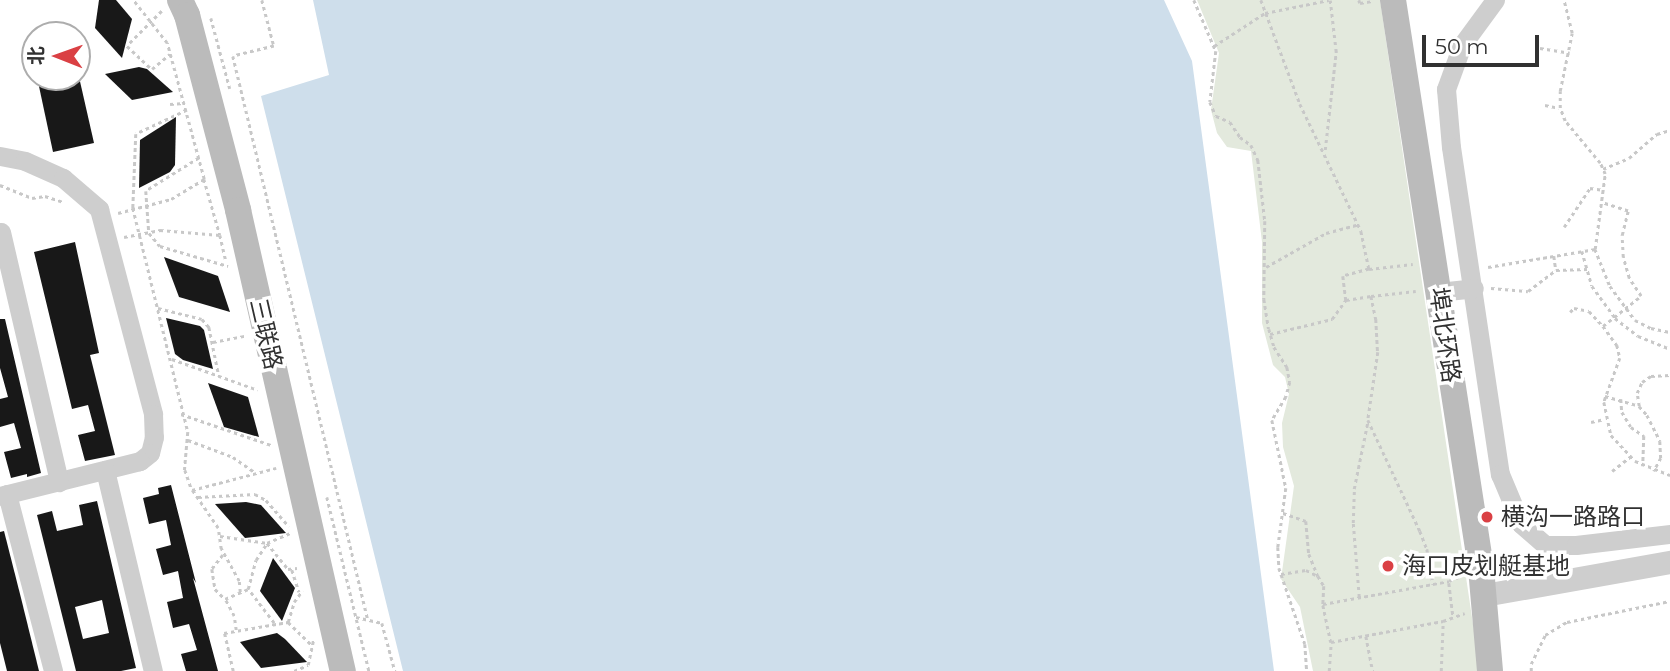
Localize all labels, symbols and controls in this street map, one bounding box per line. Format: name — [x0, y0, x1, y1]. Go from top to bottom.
north arrow — [21, 21, 91, 91]
scale bar — [1425, 21, 1542, 65]
text: 50 m — [1435, 34, 1489, 59]
text: 北 — [25, 46, 48, 65]
street label: 埠北环路 — [1424, 285, 1466, 385]
street label: 三联路 — [244, 296, 288, 372]
place label: 横沟一路路口 — [1501, 503, 1645, 531]
marker: 横沟一路路口 — [1479, 509, 1495, 525]
place label: 海口皮划艇基地 — [1402, 552, 1570, 580]
marker: 海口皮划艇基地 — [1380, 558, 1396, 574]

